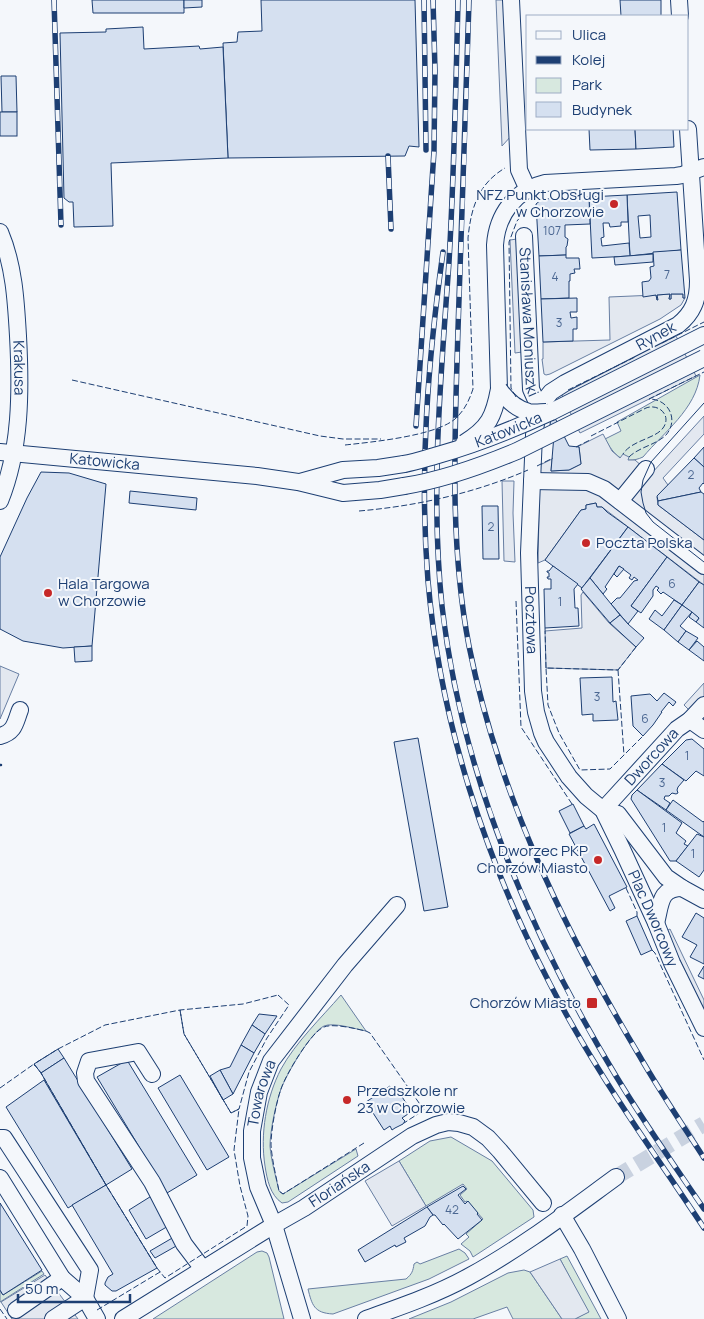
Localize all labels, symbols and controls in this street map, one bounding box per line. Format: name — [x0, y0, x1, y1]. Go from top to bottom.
legend — [526, 15, 689, 130]
text: Ulica — [572, 24, 606, 45]
text: Kolej — [572, 49, 605, 70]
text: Park — [572, 74, 602, 95]
text: Budynek — [572, 99, 633, 120]
place label: NFZ Punkt Obsługi w Chorzowie — [476, 184, 604, 222]
marker: NFZ Punkt Obsługi w Chorzowie — [608, 198, 620, 210]
house number: 107 — [543, 222, 561, 239]
street label: Stanisława Moniuszki — [515, 247, 544, 400]
house number: 7 — [664, 266, 670, 283]
house number: 4 — [551, 268, 559, 285]
house number: 3 — [556, 314, 562, 331]
street label: Rynek — [632, 316, 680, 355]
street label: Krakusa — [8, 340, 30, 396]
street label: Katowicka — [472, 406, 545, 452]
street label: Katowicka — [68, 448, 141, 475]
house number: 2 — [688, 466, 695, 483]
house number: 2 — [488, 518, 495, 535]
place label: Poczta Polska — [596, 532, 693, 553]
marker: Poczta Polska — [580, 537, 592, 549]
place label: Hala Targowa w Chorzowie — [58, 573, 150, 611]
house number: 6 — [668, 575, 676, 592]
street label: Pocztowa — [520, 586, 543, 654]
marker: Hala Targowa w Chorzowie — [42, 587, 54, 599]
house number: 1 — [558, 593, 562, 610]
house number: 3 — [594, 688, 600, 705]
house number: 6 — [641, 710, 649, 727]
street label: Dworcowa — [619, 723, 683, 790]
house number: 1 — [685, 747, 689, 764]
house number: 3 — [659, 774, 665, 791]
house number: 1 — [662, 819, 666, 836]
place label: Dworzec PKP Chorzów Miasto — [477, 840, 588, 878]
house number: 1 — [691, 845, 695, 862]
marker: Dworzec PKP Chorzów Miasto — [592, 854, 604, 866]
street label: Plac Dworcowy — [623, 867, 684, 970]
place label: Chorzów Miasto — [470, 992, 581, 1013]
marker: Chorzów Miasto — [585, 996, 599, 1010]
street label: Towarowa — [242, 1056, 281, 1128]
place label: Przedszkole nr 23 w Chorzowie — [357, 1080, 465, 1118]
marker: Przedszkole nr 23 w Chorzowie — [341, 1094, 353, 1106]
street label: Floriańska — [304, 1156, 374, 1212]
house number: 42 — [445, 1201, 459, 1218]
scale bar — [18, 1272, 130, 1304]
text: 50 m — [25, 1278, 59, 1299]

